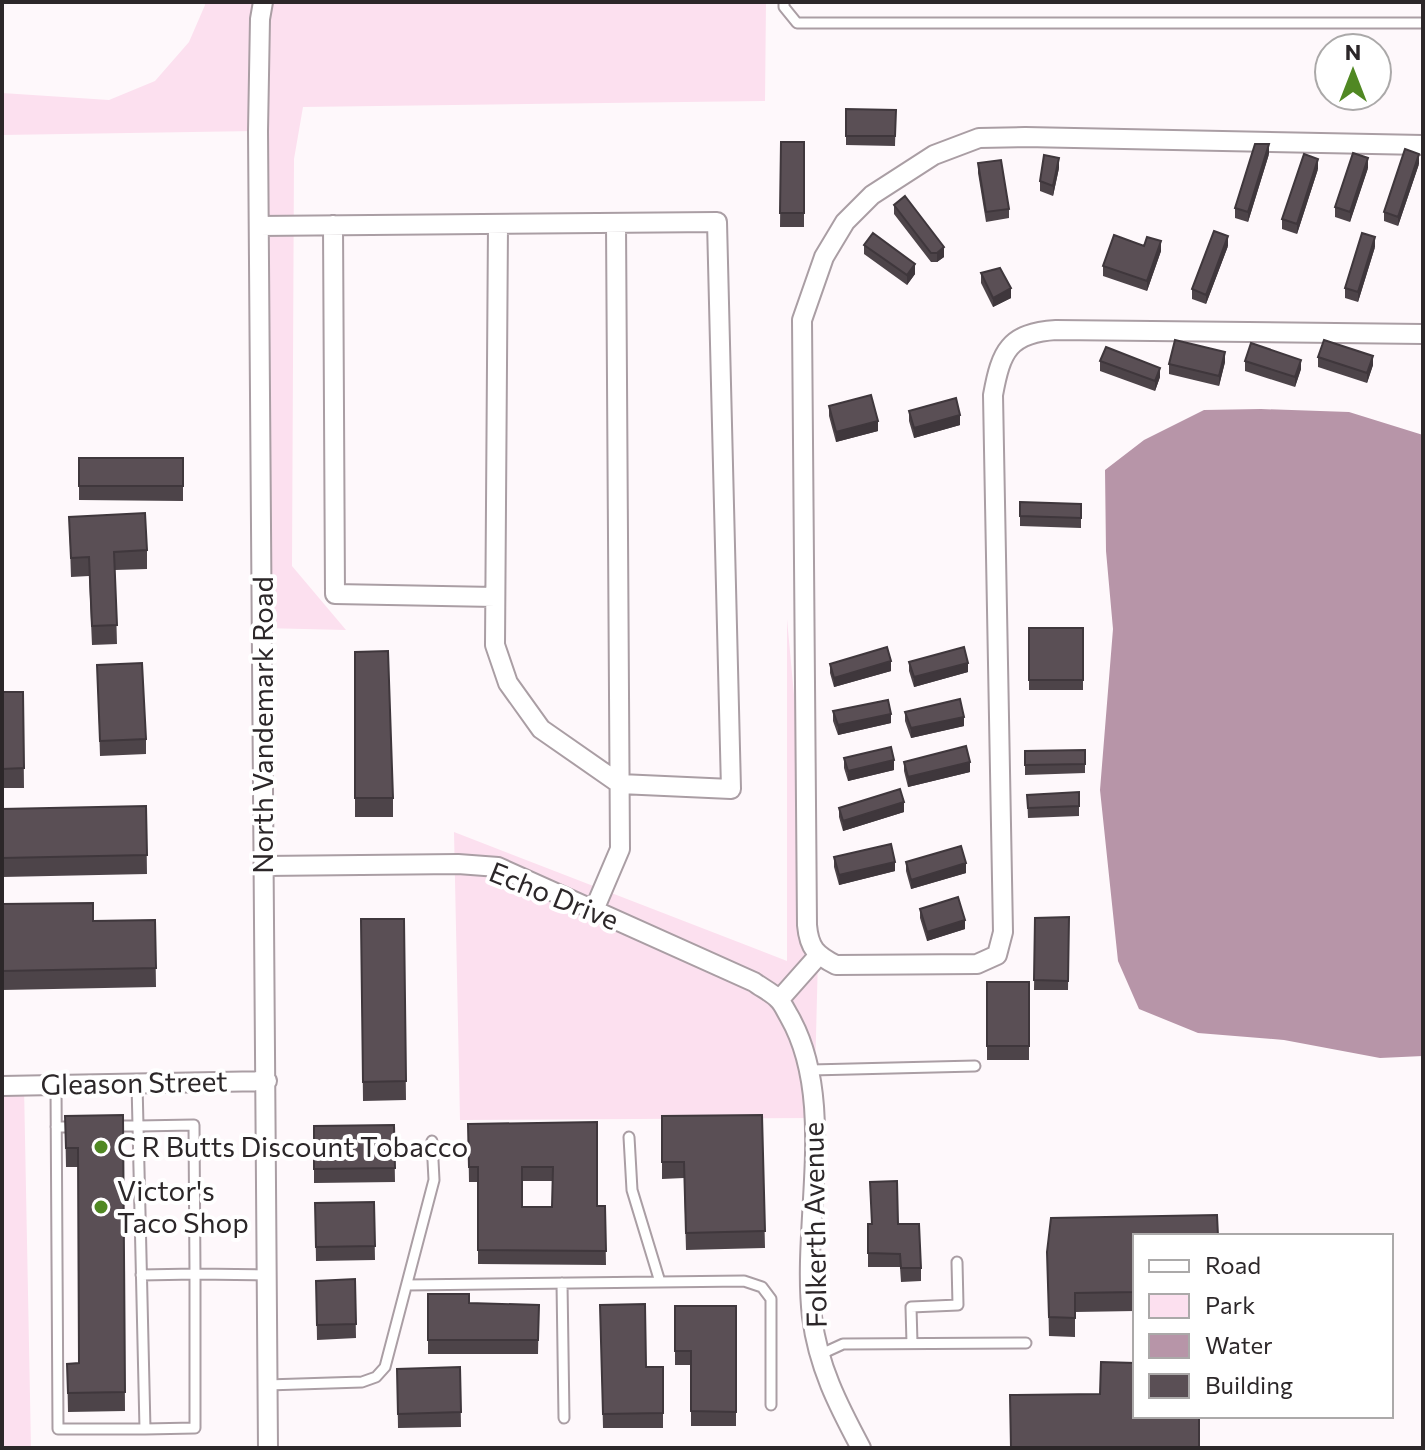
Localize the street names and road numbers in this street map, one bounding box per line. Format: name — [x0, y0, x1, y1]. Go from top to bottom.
street label: North Vandemark Road — [245, 576, 279, 874]
street label: Echo Drive — [485, 854, 624, 936]
street label: Gleason Street — [40, 1063, 228, 1101]
street label: Folkerth Avenue — [795, 1122, 833, 1328]

